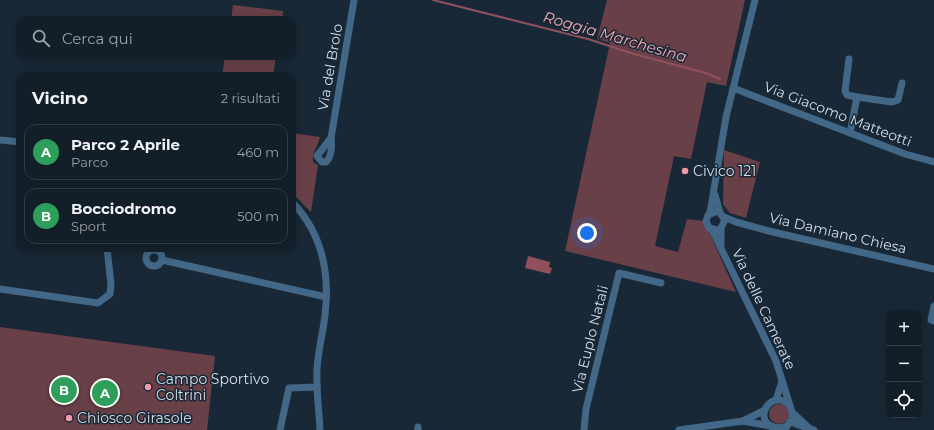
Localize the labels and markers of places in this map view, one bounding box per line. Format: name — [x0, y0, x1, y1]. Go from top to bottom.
place label: Civico 121 — [693, 162, 756, 180]
marker: Civico 121 — [680, 166, 690, 176]
place label: Campo Sportivo Coltrini — [156, 370, 269, 404]
pin: B — [51, 375, 77, 405]
pin: A — [92, 378, 118, 408]
marker: Campo Sportivo Coltrini — [143, 382, 153, 392]
place label: Chiosco Girasole — [77, 409, 192, 427]
marker: Chiosco Girasole — [64, 413, 74, 423]

